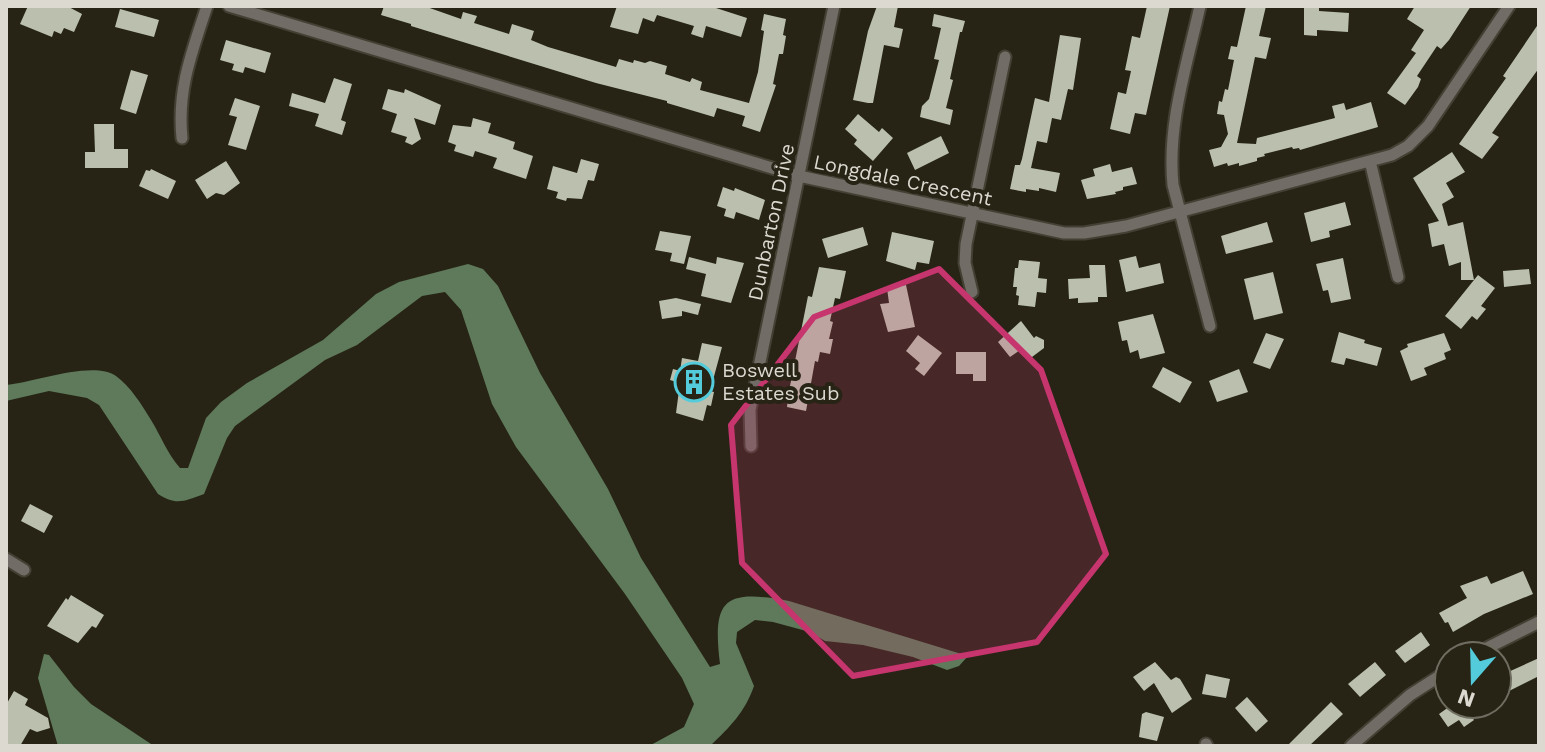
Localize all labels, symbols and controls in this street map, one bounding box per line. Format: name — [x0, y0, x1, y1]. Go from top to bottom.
street label: Dunbarton Drive — [743, 141, 799, 303]
street label: Longdale Crescent — [811, 149, 995, 211]
place label: Boswell Estates Sub — [722, 358, 839, 405]
building icon: Boswell Estates Sub — [673, 361, 715, 403]
north arrow — [1433, 640, 1513, 720]
text: N — [1454, 684, 1478, 713]

